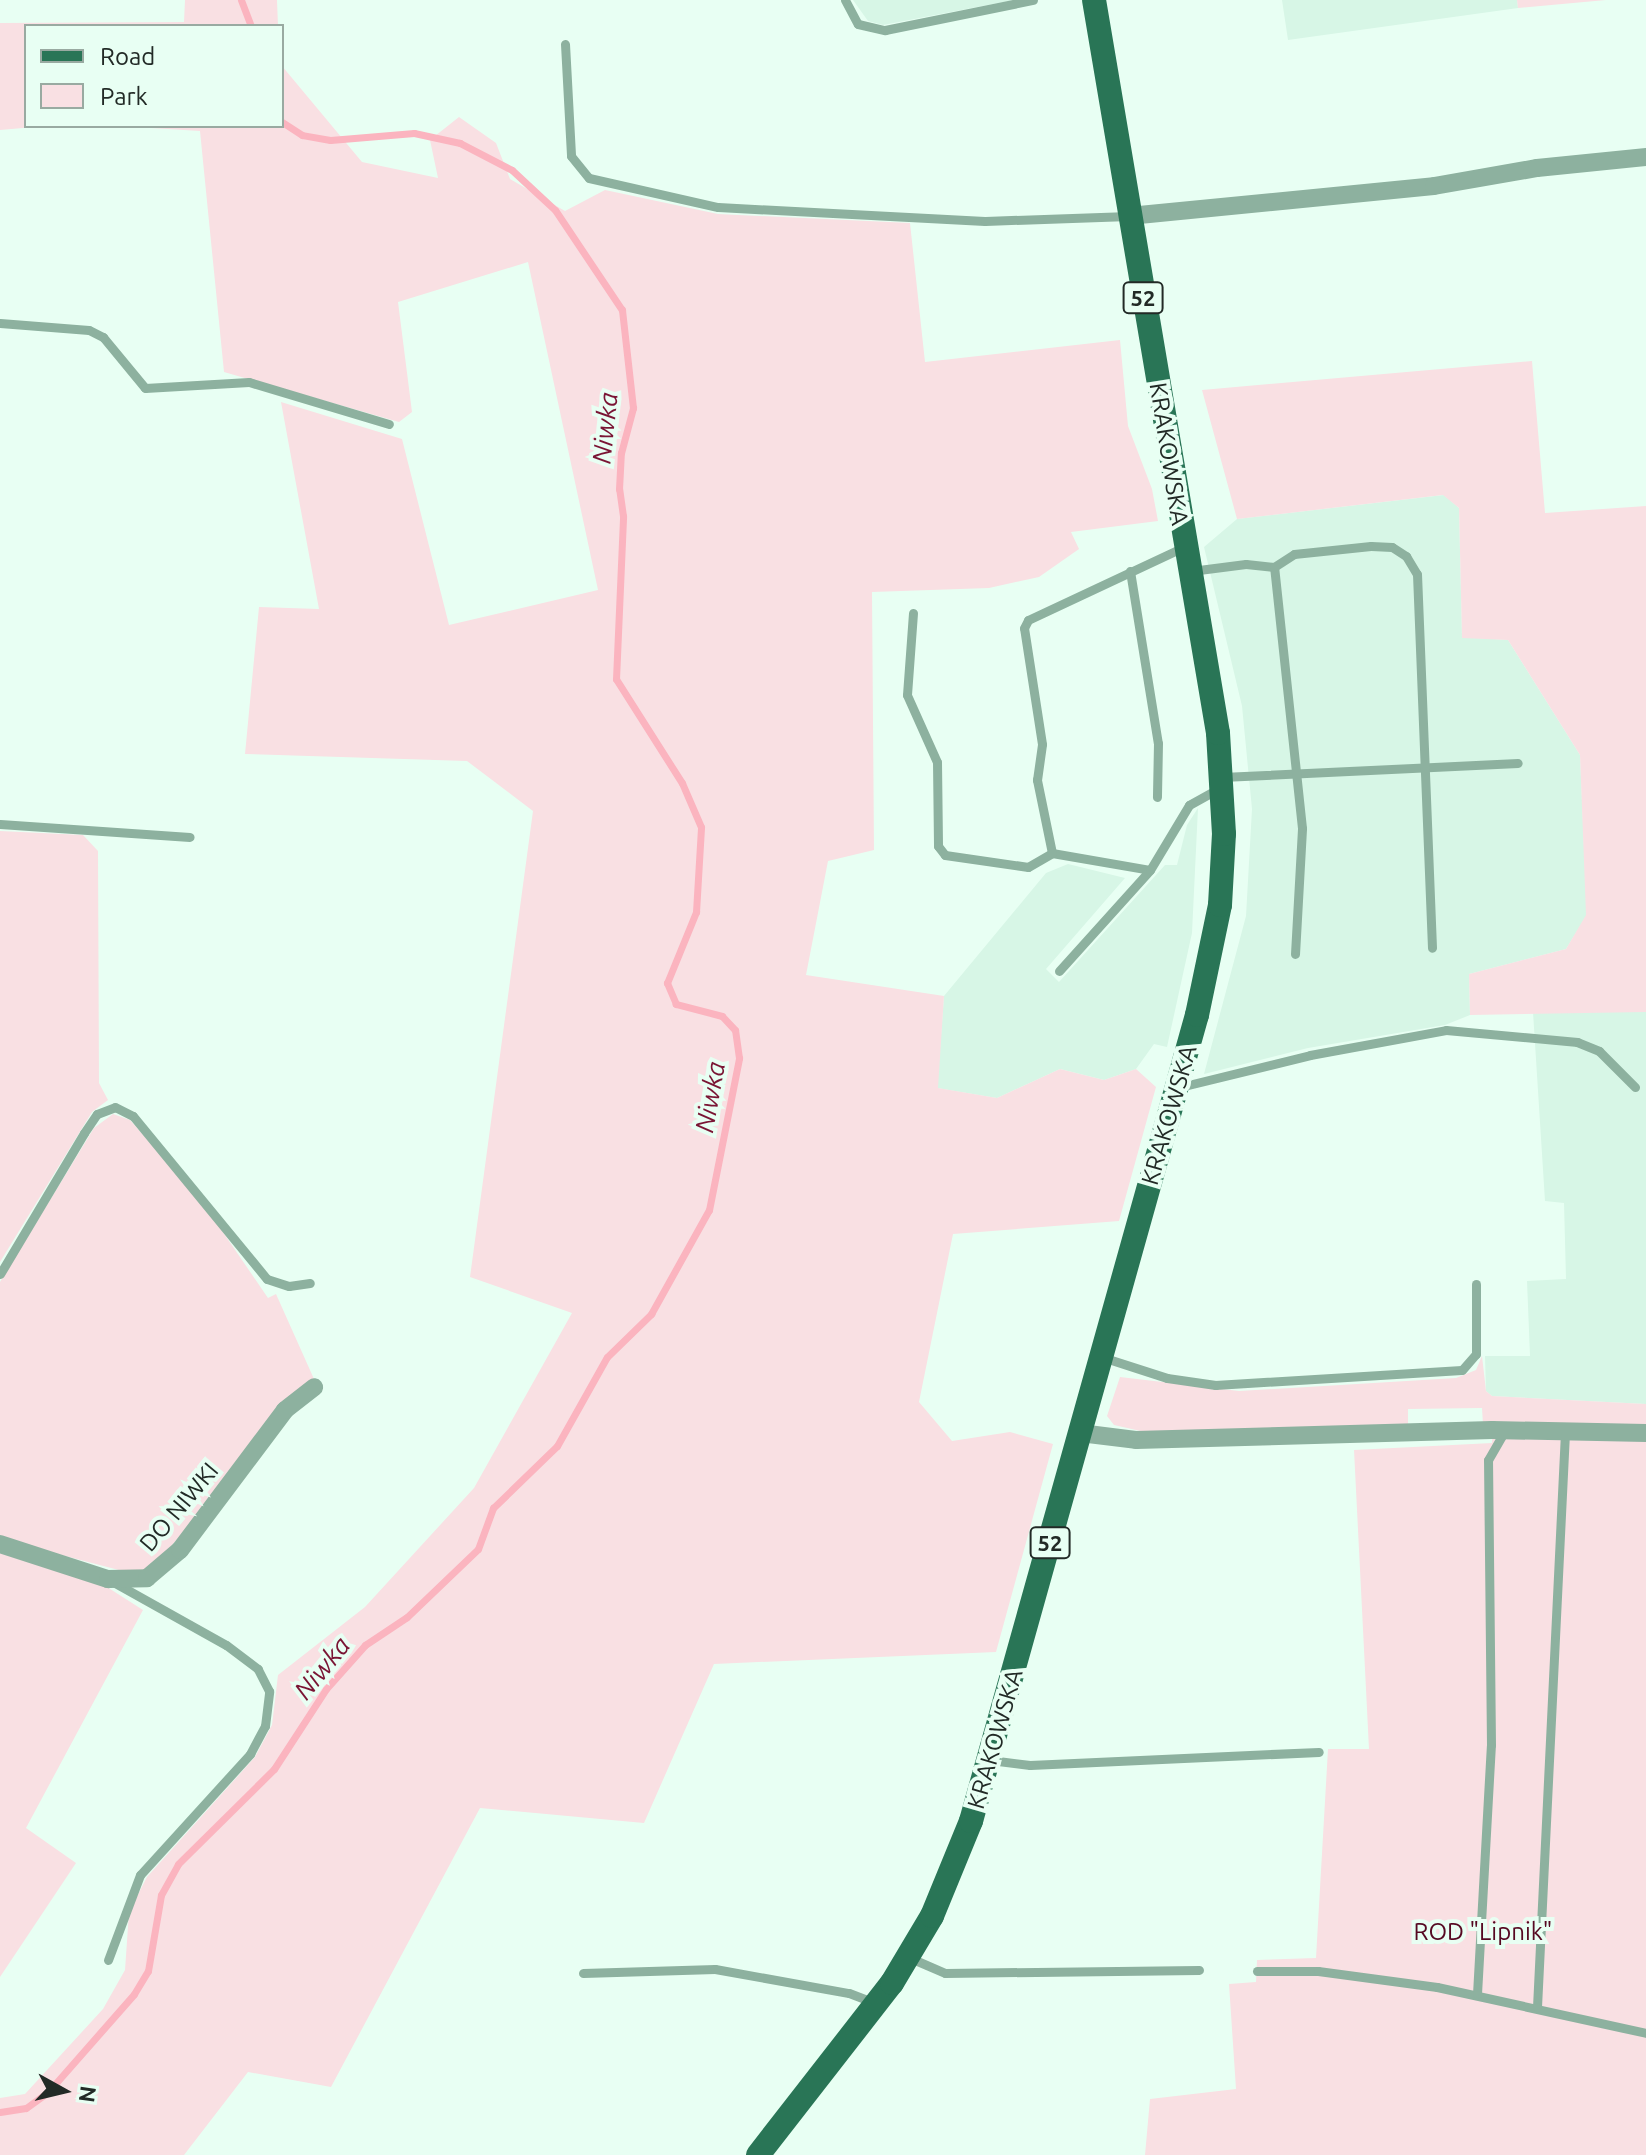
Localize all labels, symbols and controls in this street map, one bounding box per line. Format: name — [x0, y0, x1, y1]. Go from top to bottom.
legend — [24, 24, 284, 128]
text: Road — [100, 43, 155, 70]
text: Park — [100, 83, 148, 110]
road number: 52 — [1121, 280, 1165, 316]
street label: KRAKOWSKA — [1144, 381, 1194, 527]
water label: Niwka — [586, 391, 624, 465]
street label: KRAKOWSKA — [1135, 1042, 1203, 1188]
water label: Niwka — [688, 1059, 732, 1135]
street label: DO NIWKI — [133, 1457, 225, 1557]
road number: 52 — [1028, 1525, 1072, 1561]
water label: Niwka — [287, 1630, 357, 1706]
street label: KRAKOWSKA — [961, 1666, 1029, 1812]
park label: ROD "Lipnik" — [1414, 1918, 1552, 1946]
north arrow — [24, 2051, 104, 2131]
text: N — [75, 2085, 102, 2104]

